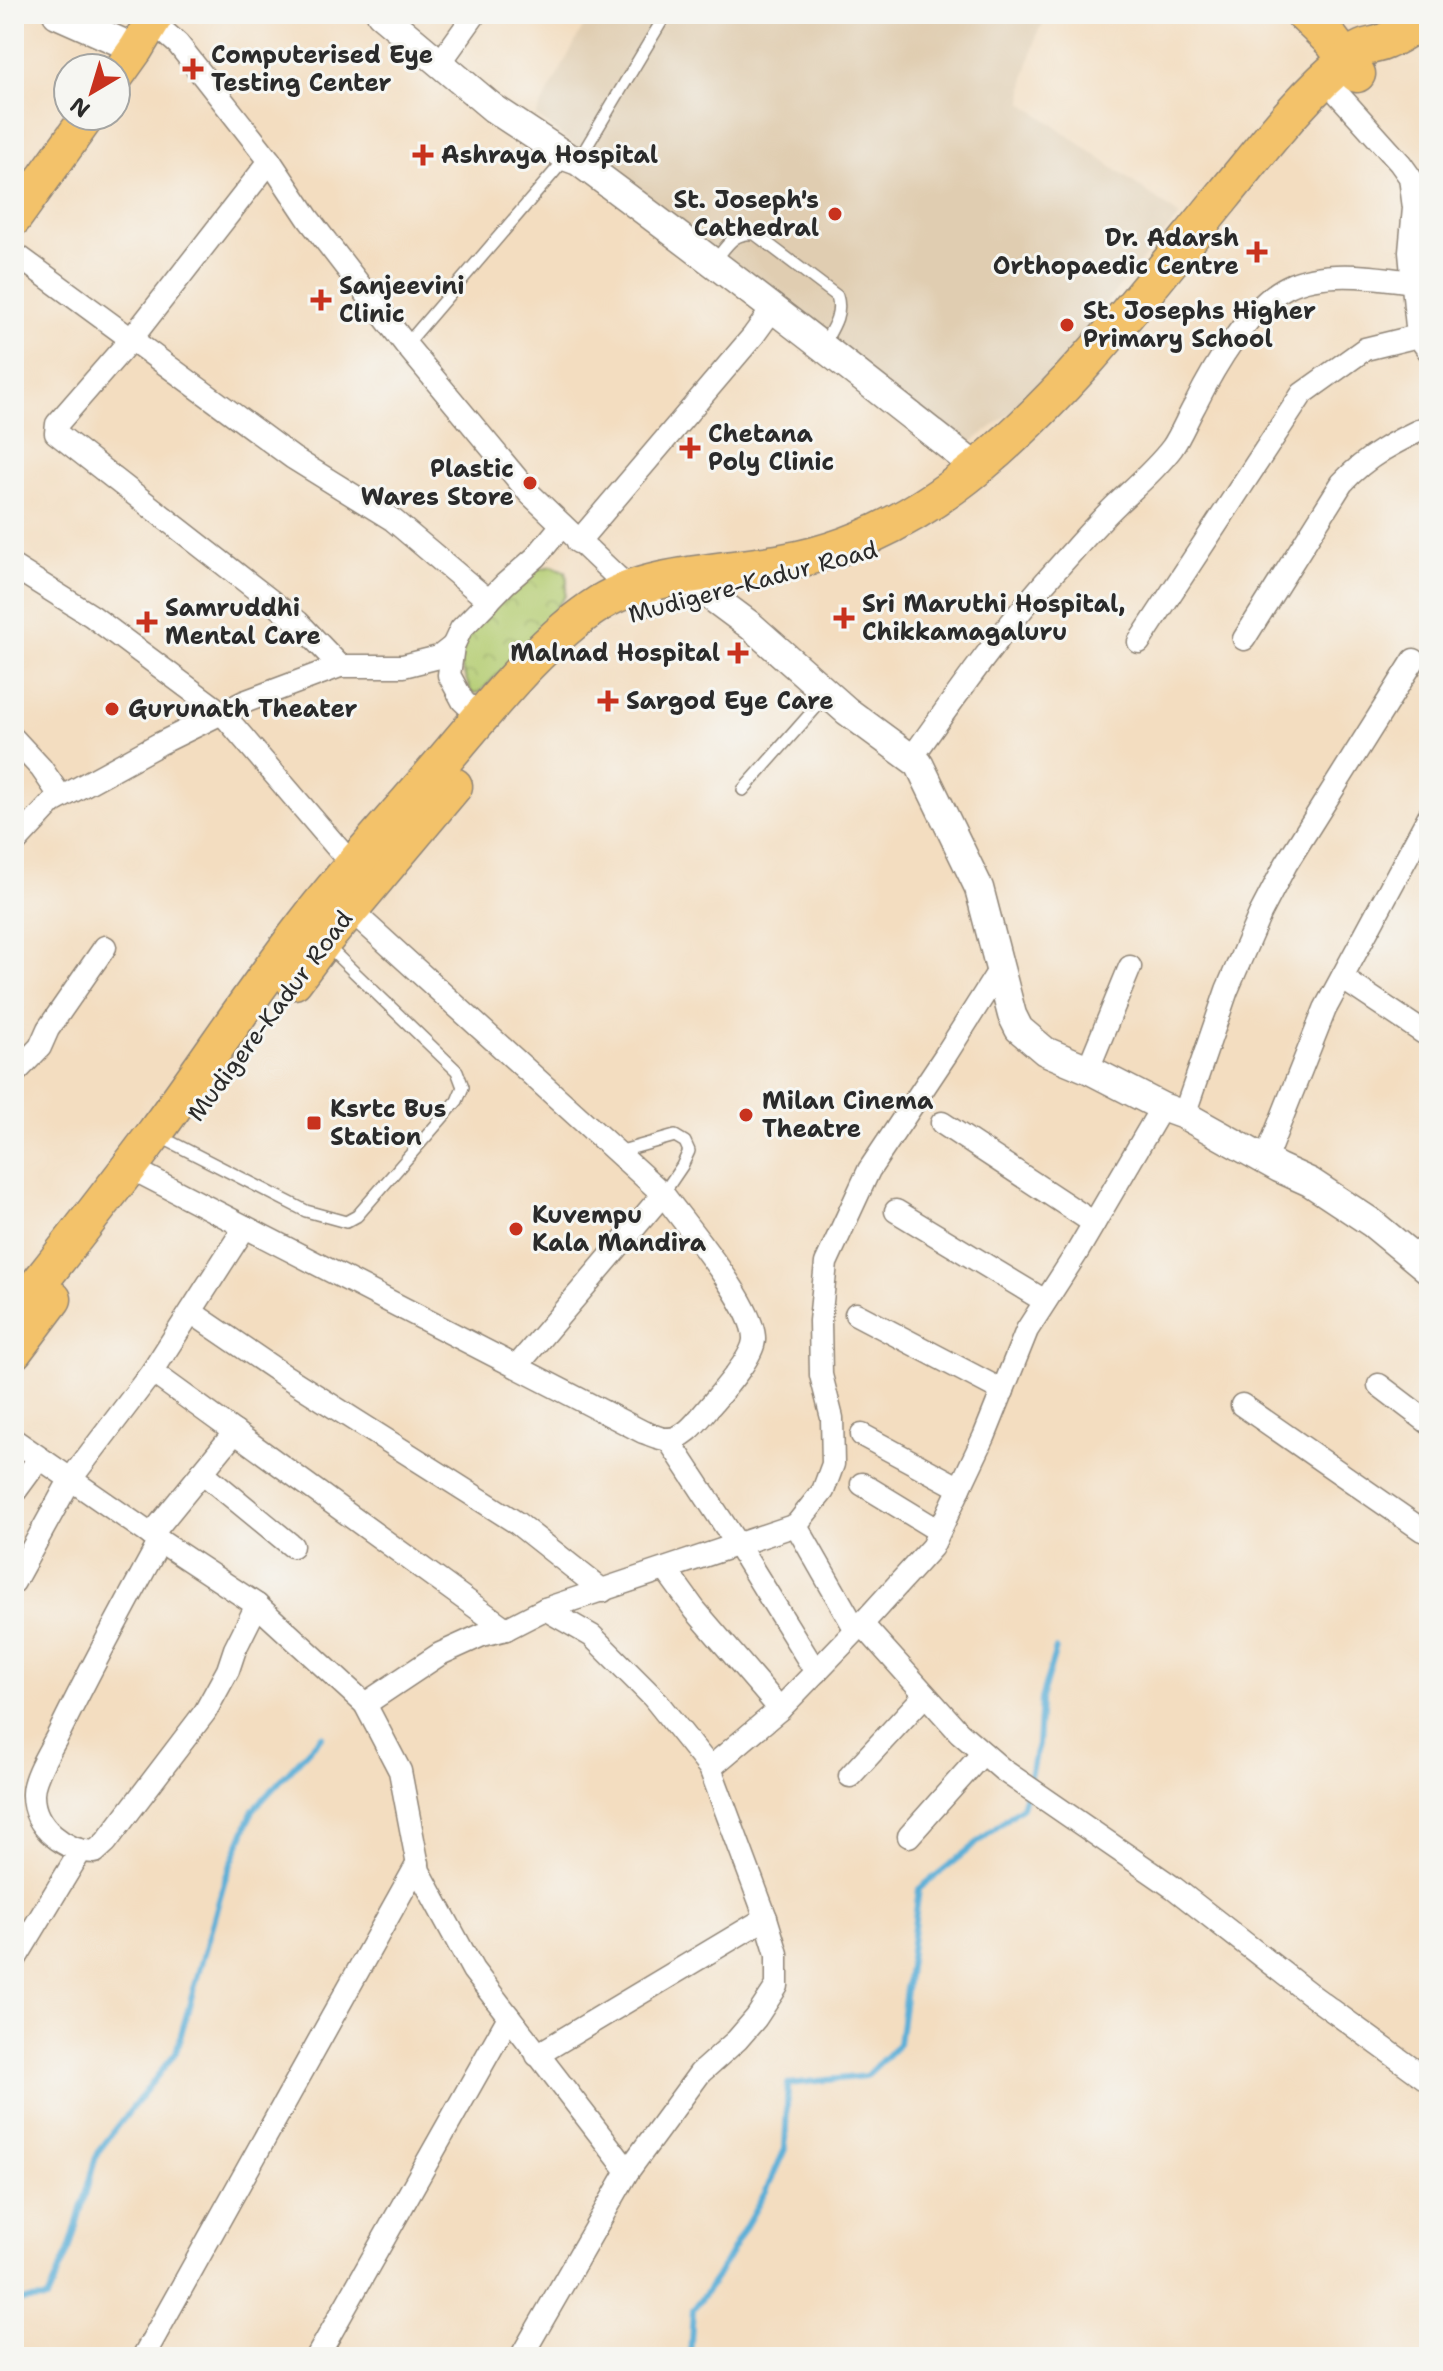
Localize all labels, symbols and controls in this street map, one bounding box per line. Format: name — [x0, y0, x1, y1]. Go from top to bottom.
place label: Computerised Eye Testing Center — [211, 39, 433, 99]
north arrow — [52, 52, 132, 132]
marker: Computerised Eye Testing Center — [182, 58, 204, 80]
text: N — [64, 91, 96, 124]
place label: Ashraya Hospital — [441, 139, 658, 171]
marker: Ashraya Hospital — [412, 144, 434, 166]
place label: St. Joseph's Cathedral — [673, 184, 819, 244]
marker: St. Joseph's Cathedral — [826, 205, 844, 223]
place label: Dr. Adarsh Orthopaedic Centre — [993, 222, 1239, 282]
marker: Dr. Adarsh Orthopaedic Centre — [1246, 241, 1268, 263]
place label: Sanjeevini Clinic — [339, 270, 465, 330]
marker: Sanjeevini Clinic — [310, 289, 332, 311]
place label: St. Josephs Higher Primary School — [1083, 295, 1316, 355]
marker: St. Josephs Higher Primary School — [1058, 316, 1076, 334]
place label: Chetana Poly Clinic — [708, 418, 834, 478]
marker: Chetana Poly Clinic — [679, 437, 701, 459]
place label: Plastic Wares Store — [361, 453, 514, 513]
marker: Plastic Wares Store — [521, 474, 539, 492]
street label: Mudigere-Kadur Road — [625, 533, 881, 631]
place label: Sri Maruthi Hospital, Chikkamagaluru — [862, 588, 1125, 648]
place label: Samruddhi Mental Care — [165, 592, 321, 652]
marker: Sri Maruthi Hospital, Chikkamagaluru — [833, 607, 855, 629]
marker: Samruddhi Mental Care — [136, 611, 158, 633]
place label: Malnad Hospital — [510, 637, 720, 669]
marker: Malnad Hospital — [727, 642, 749, 664]
place label: Sargod Eye Care — [626, 685, 834, 717]
marker: Sargod Eye Care — [597, 690, 619, 712]
place label: Gurunath Theater — [128, 693, 358, 725]
marker: Gurunath Theater — [103, 700, 121, 718]
street label: Mudigere-Kadur Road — [180, 904, 360, 1128]
place label: Milan Cinema Theatre — [762, 1085, 934, 1145]
place label: Ksrtc Bus Station — [330, 1093, 446, 1153]
marker: Milan Cinema Theatre — [737, 1106, 755, 1124]
marker: Ksrtc Bus Station — [305, 1114, 323, 1132]
place label: Kuvempu Kala Mandira — [532, 1199, 707, 1259]
marker: Kuvempu Kala Mandira — [507, 1220, 525, 1238]

